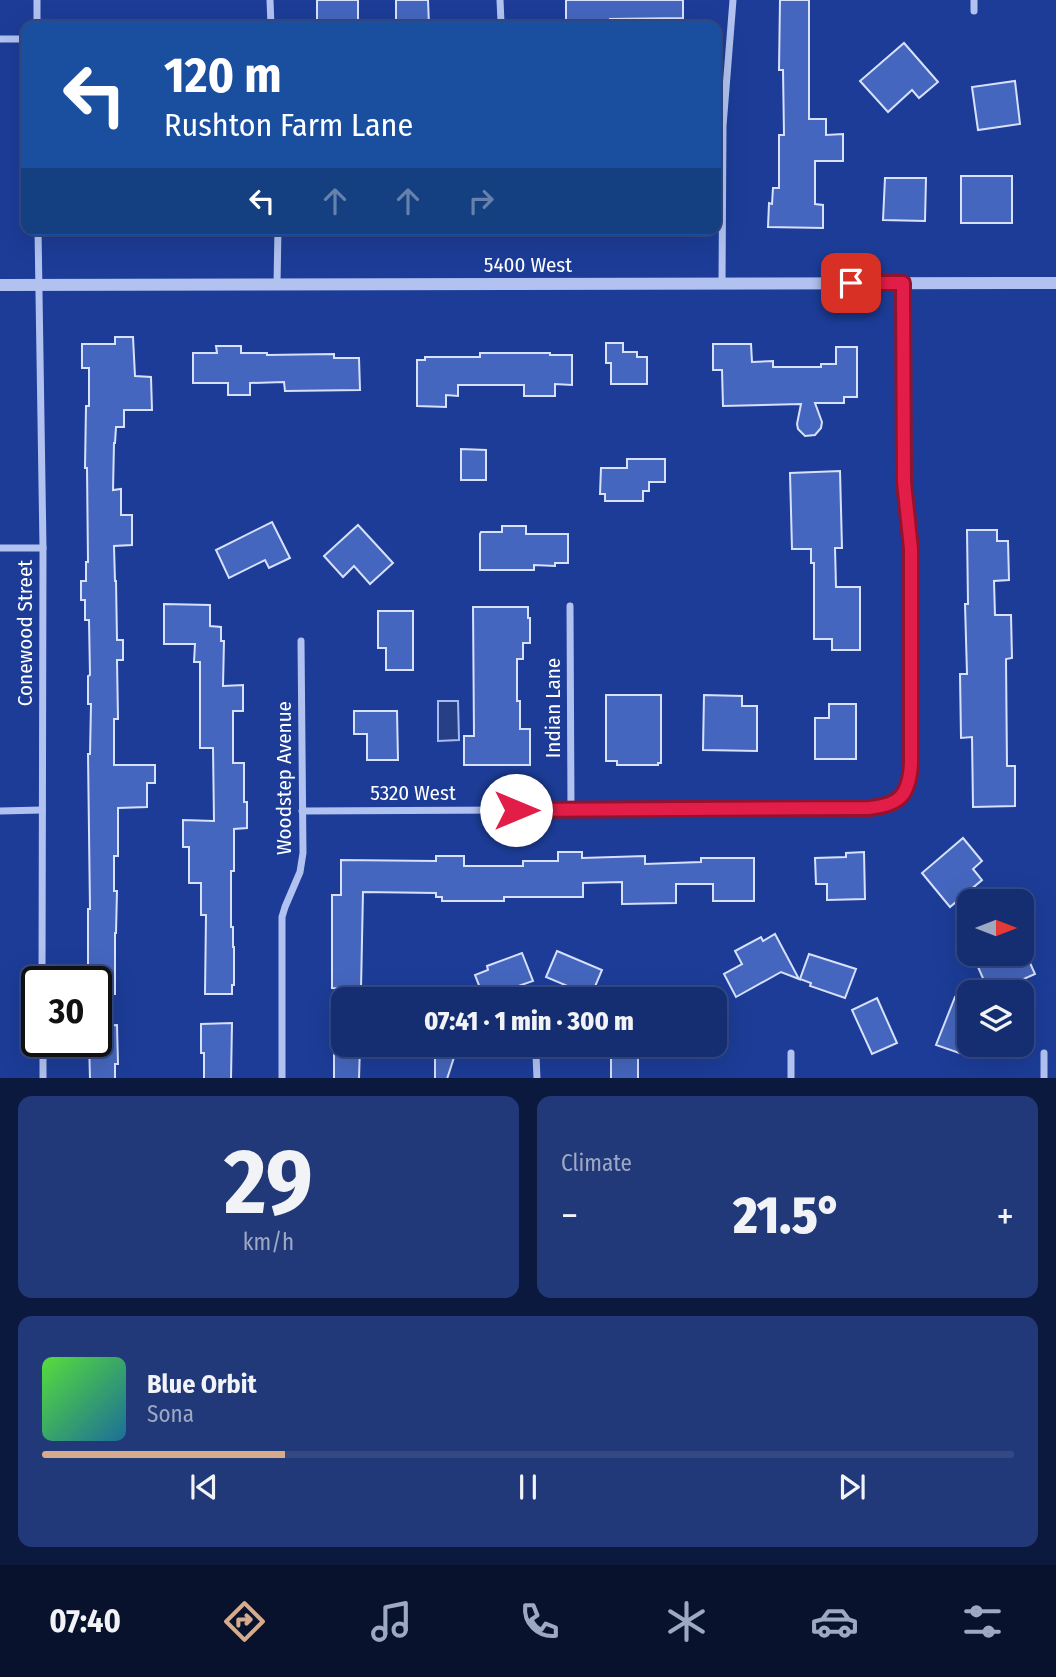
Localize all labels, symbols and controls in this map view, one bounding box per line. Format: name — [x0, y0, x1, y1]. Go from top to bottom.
text: 120 m — [164, 46, 282, 105]
icon: left — [49, 49, 140, 140]
text: Rushton Farm Lane — [164, 106, 413, 144]
icon: left — [243, 182, 281, 220]
icon: ahead — [316, 182, 354, 220]
icon: ahead — [389, 182, 427, 220]
icon: right — [462, 182, 500, 220]
street label: 5400 West — [484, 252, 572, 278]
pin — [821, 253, 881, 313]
icon: arrive — [832, 264, 870, 302]
street label: Conewood Street — [12, 560, 38, 706]
street label: Indian Lane — [540, 658, 566, 758]
street label: Woodstep Avenue — [271, 701, 297, 855]
position arrow — [479, 773, 553, 847]
street label: 5320 West — [370, 780, 456, 806]
north arrow — [957, 889, 1034, 966]
map controls — [957, 889, 1034, 1057]
speed limit sign: 30 — [21, 966, 112, 1057]
button: layers — [957, 980, 1034, 1057]
text: 07:41 · 1 min · 300 m — [424, 1006, 634, 1037]
text: 29 — [224, 1128, 313, 1237]
text: Climate — [561, 1149, 632, 1177]
text: 21.5° — [733, 1184, 842, 1247]
text: − — [561, 1193, 578, 1239]
text: + — [997, 1193, 1014, 1239]
text: km/h — [243, 1228, 294, 1256]
text: Blue Orbit — [147, 1369, 257, 1400]
text: Sona — [147, 1400, 194, 1428]
icon: previous — [185, 1468, 223, 1506]
icon: pause — [509, 1468, 547, 1506]
icon: next — [833, 1468, 871, 1506]
icon: directions — [220, 1597, 269, 1646]
icon: music — [367, 1597, 416, 1646]
icon: phone — [515, 1597, 564, 1646]
icon: climate — [662, 1597, 711, 1646]
icon: car — [810, 1597, 859, 1646]
icon: filters — [958, 1597, 1007, 1646]
text: 07:40 — [49, 1602, 121, 1640]

